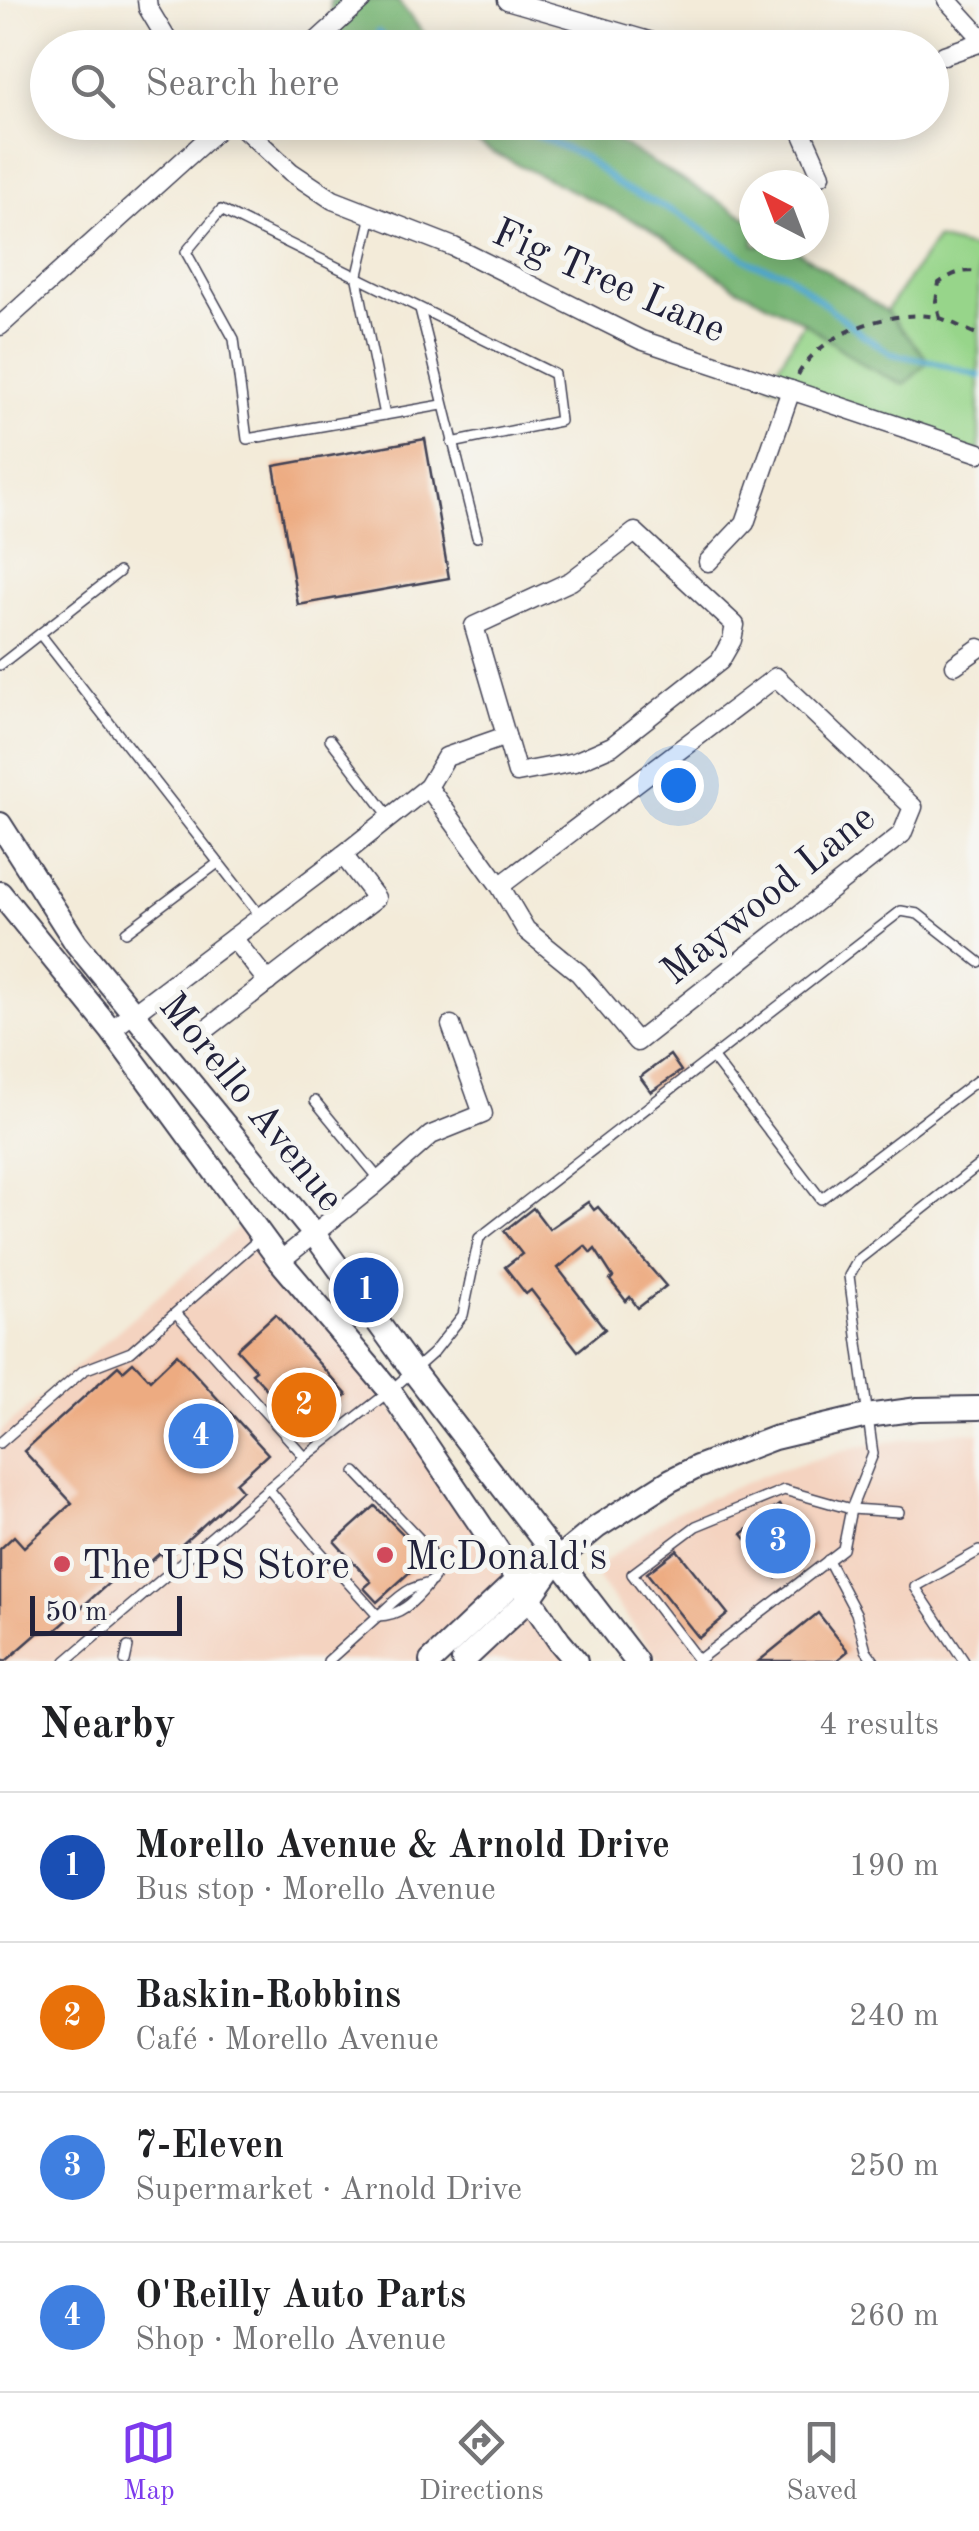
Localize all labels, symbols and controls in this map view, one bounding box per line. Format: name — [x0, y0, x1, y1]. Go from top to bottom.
search box — [30, 30, 949, 140]
icon: search — [65, 58, 120, 113]
text: Search here — [145, 66, 340, 104]
north arrow — [739, 170, 829, 260]
street label: Fig Tree Lane — [486, 214, 731, 352]
your location — [653, 760, 704, 811]
street label: Maywood Lane — [655, 798, 884, 994]
street label: Morello Avenue — [150, 987, 350, 1220]
pin: 1 — [334, 1252, 398, 1328]
pin: 2 — [272, 1368, 336, 1442]
pin: 4 — [168, 1398, 234, 1474]
pin: 3 — [746, 1504, 810, 1578]
place label: McDonald's — [405, 1539, 607, 1579]
marker: McDonald's — [374, 1544, 396, 1566]
place label: The UPS Store — [82, 1548, 350, 1588]
marker: The UPS Store — [51, 1553, 73, 1575]
scale bar — [30, 1591, 182, 1636]
text: 50 m — [45, 1599, 108, 1627]
text: Nearby — [40, 1705, 176, 1747]
text: 4 results — [819, 1710, 939, 1742]
text: Morello Avenue & Arnold Drive — [135, 1828, 670, 1866]
text: 1 — [63, 1851, 82, 1883]
text: 190 m — [849, 1851, 939, 1883]
text: Bus stop · Morello Avenue — [135, 1875, 496, 1907]
text: Baskin-Robbins — [135, 1978, 401, 2016]
text: 2 — [63, 2001, 82, 2033]
text: 240 m — [849, 2001, 939, 2033]
text: Café · Morello Avenue — [135, 2025, 439, 2057]
text: 7-Eleven — [135, 2128, 284, 2166]
text: 3 — [63, 2151, 82, 2183]
text: 250 m — [849, 2151, 939, 2183]
text: Supermarket · Arnold Drive — [135, 2175, 522, 2207]
text: O'Reilly Auto Parts — [135, 2278, 466, 2316]
text: 4 — [63, 2301, 82, 2333]
text: 260 m — [849, 2301, 939, 2333]
text: Shop · Morello Avenue — [135, 2325, 446, 2357]
tab: Map — [121, 2415, 176, 2510]
tab: Directions — [419, 2415, 544, 2510]
tab: Saved — [786, 2415, 858, 2510]

